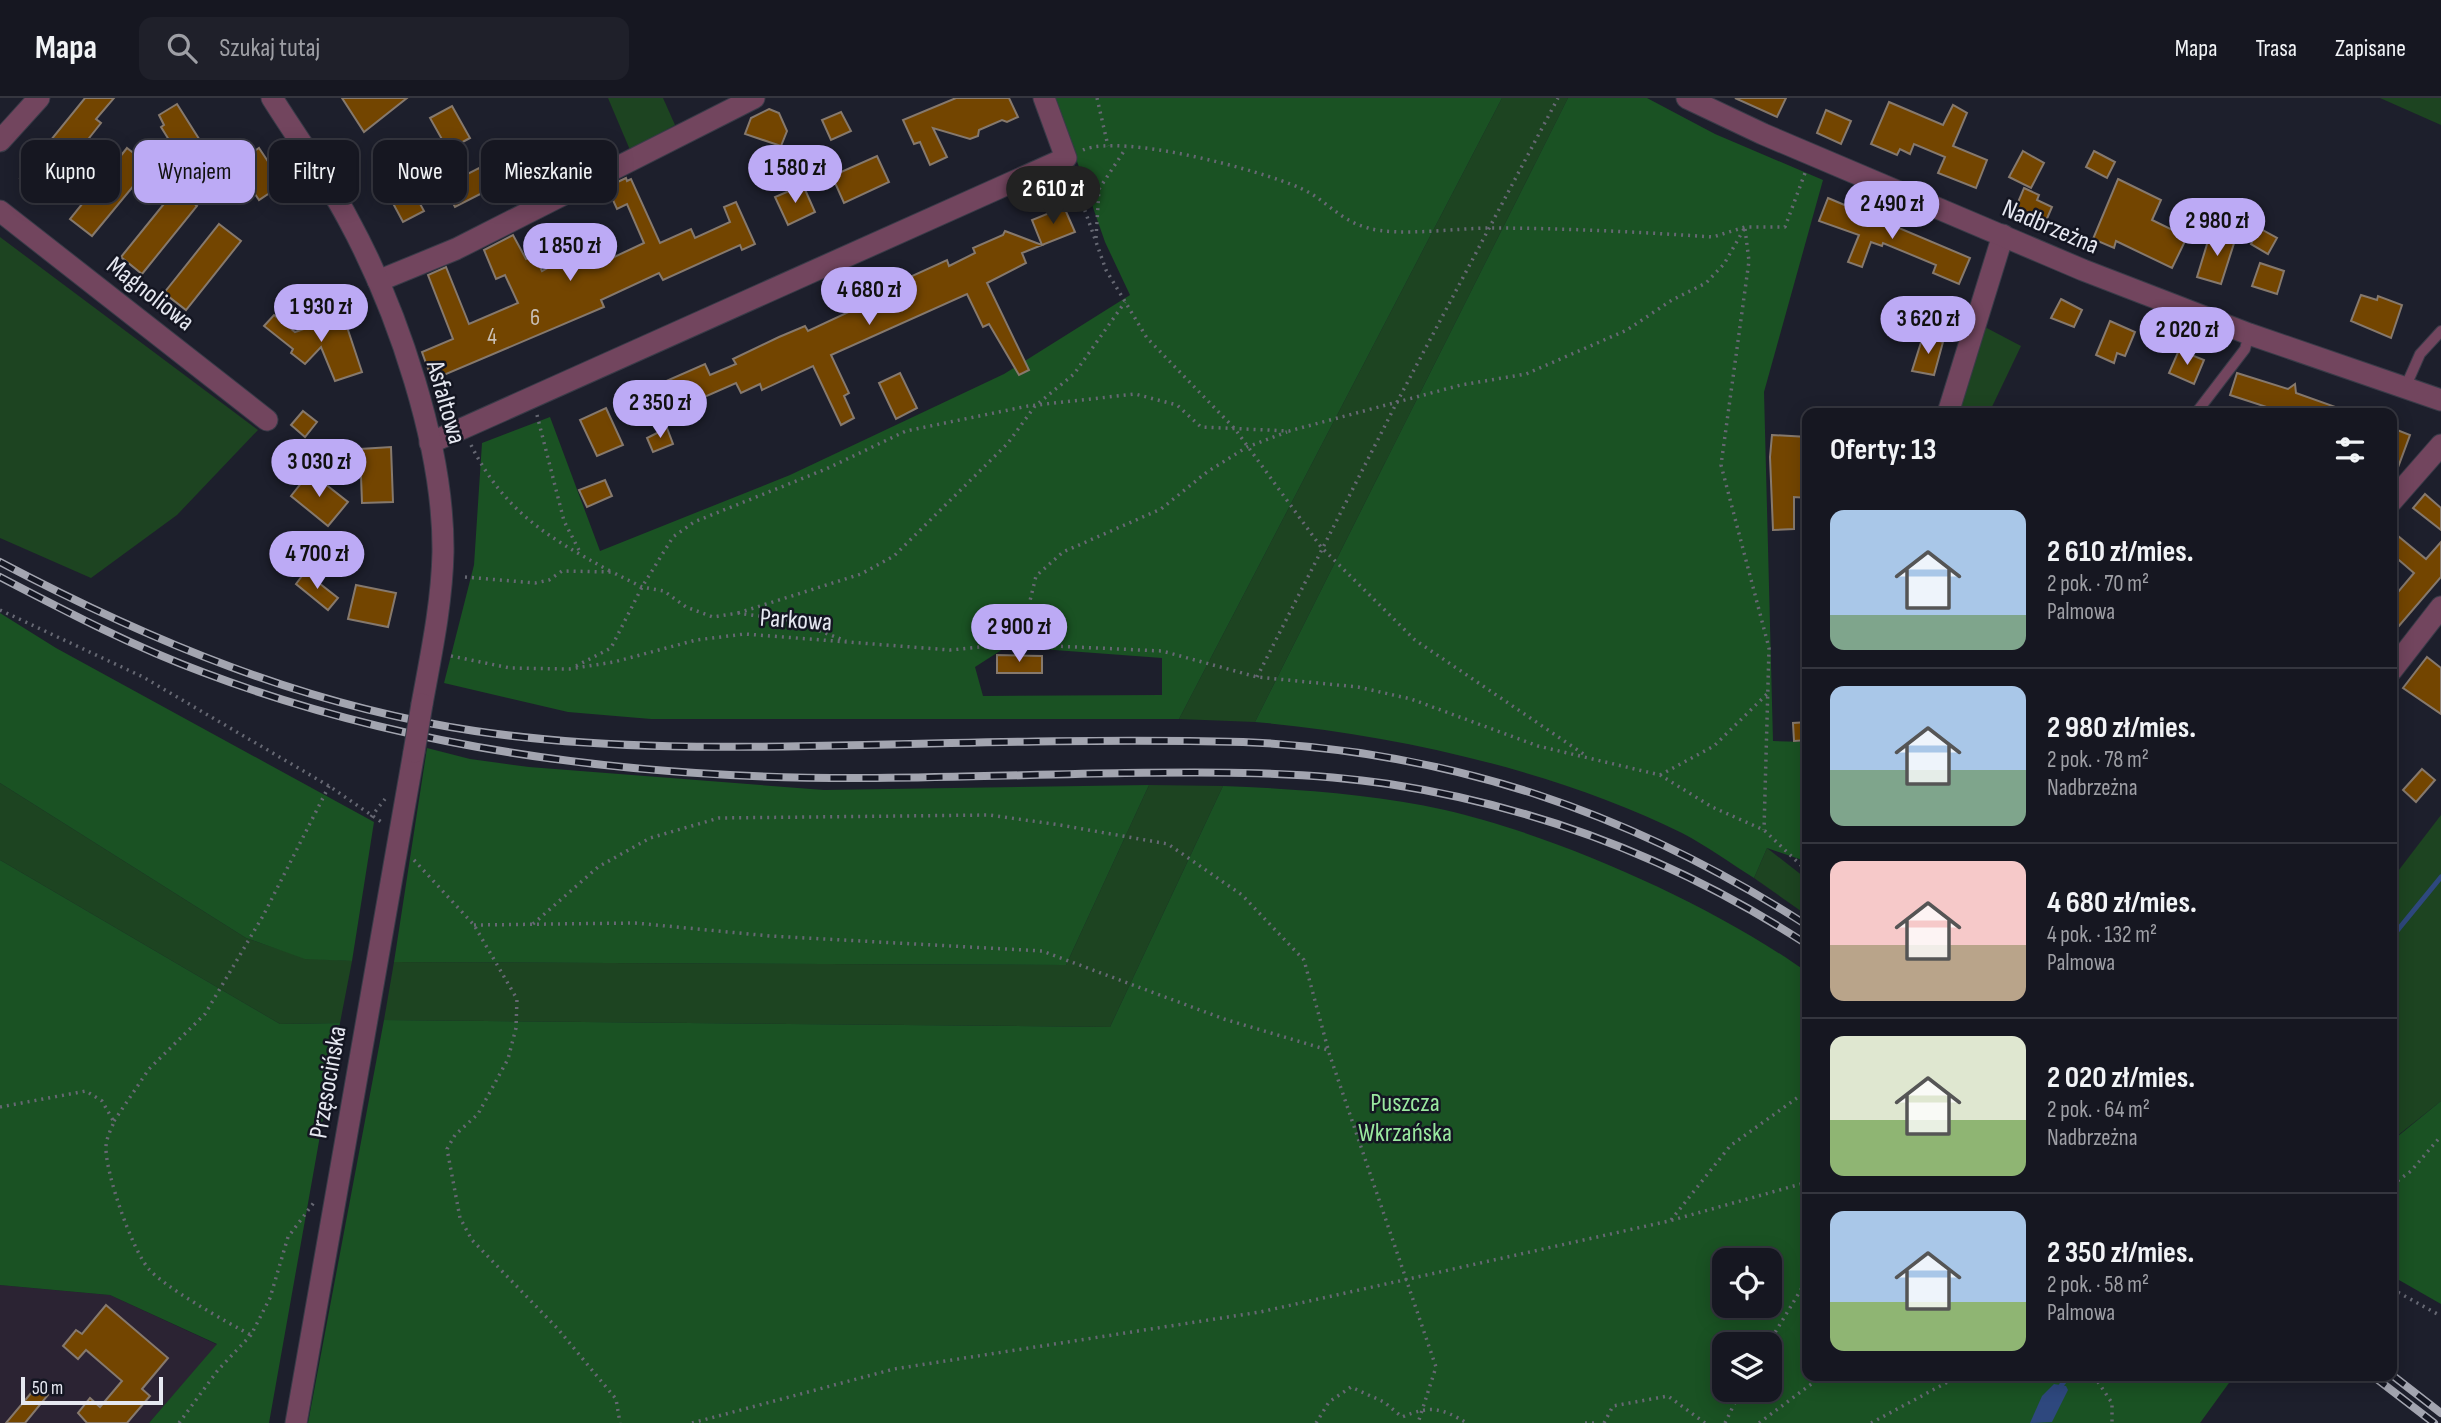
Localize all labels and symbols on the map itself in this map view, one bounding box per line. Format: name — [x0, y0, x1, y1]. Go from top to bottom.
pin: 1 580 zł — [723, 146, 867, 205]
pin: 2 610 zł — [981, 166, 1125, 226]
pin: 2 490 zł — [1820, 181, 1964, 241]
street label: Nadbrzeżna — [1997, 193, 2104, 262]
pin: 2 980 zł — [2145, 198, 2289, 258]
pin: 1 850 zł — [498, 223, 642, 283]
street label: Magnoliowa — [100, 250, 200, 338]
pin: 4 680 zł — [797, 268, 941, 327]
pin: 1 930 zł — [249, 285, 393, 344]
pin: 3 620 zł — [1856, 296, 2000, 356]
house number: 6 — [530, 304, 540, 332]
pin: 2 020 zł — [2115, 308, 2259, 367]
house number: 4 — [487, 323, 497, 351]
street label: Asfaltowa — [419, 356, 472, 448]
pin: 2 350 zł — [588, 380, 732, 440]
pin: 3 030 zł — [247, 440, 391, 499]
pin: 4 700 zł — [245, 532, 389, 591]
street label: Parkowa — [759, 603, 833, 638]
pin: 2 900 zł — [947, 604, 1091, 664]
street label: Przęsocińska — [303, 1024, 354, 1141]
park label: Puszcza Wkrzańska — [1358, 1088, 1452, 1149]
scale bar — [21, 1374, 163, 1406]

